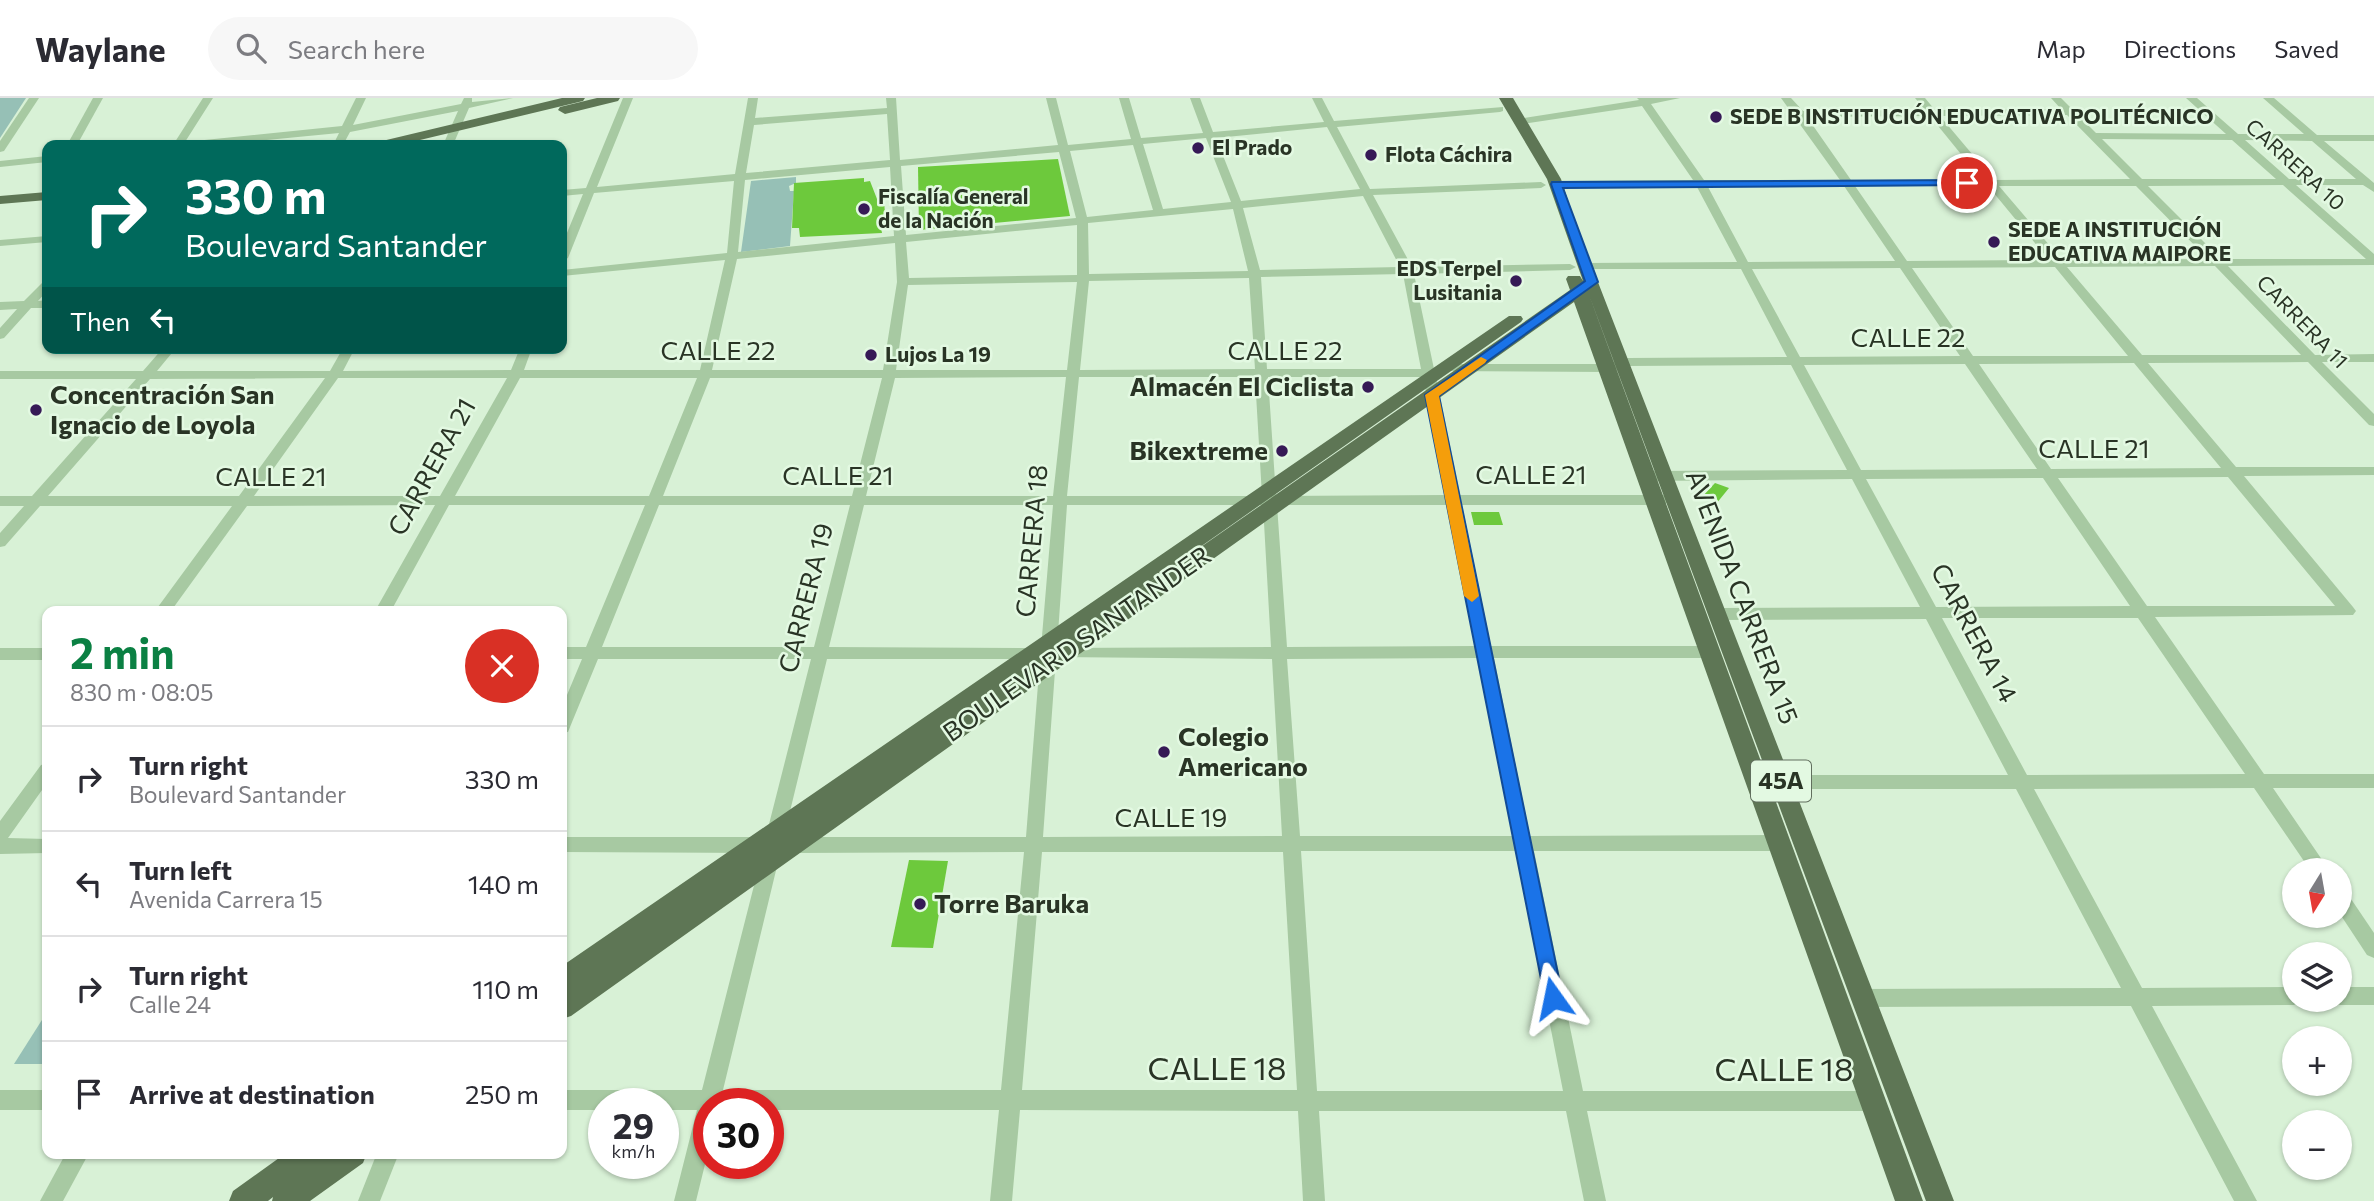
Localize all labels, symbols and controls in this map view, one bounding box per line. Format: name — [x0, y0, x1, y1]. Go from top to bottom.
search box — [208, 17, 698, 80]
text: Waylane — [35, 28, 166, 69]
icon: search — [232, 29, 270, 67]
text: Search here — [288, 33, 425, 64]
text: Map — [2036, 34, 2086, 63]
text: Directions — [2124, 34, 2236, 63]
text: Saved — [2274, 34, 2339, 63]
place label: SEDE B INSTITUCIÓN EDUCATIVA POLITÉCNICO — [1730, 103, 2214, 128]
marker: SEDE B INSTITUCIÓN EDUCATIVA POLITÉCNICO — [1708, 109, 1724, 125]
street label: CARRERA 10 — [2241, 113, 2351, 215]
place label: El Prado — [1212, 134, 1292, 159]
marker: El Prado — [1190, 140, 1206, 156]
place label: Flota Cáchira — [1385, 141, 1512, 166]
marker: Flota Cáchira — [1363, 147, 1379, 163]
pin — [1937, 153, 1997, 213]
text: 330 m — [185, 164, 326, 224]
icon: arrive — [1948, 164, 1986, 202]
icon: right — [70, 168, 161, 259]
place label: Fiscalía General de la Nación — [878, 183, 1028, 232]
marker: Fiscalía General de la Nación — [856, 201, 872, 217]
place label: SEDE A INSTITUCIÓN EDUCATIVA MAIPORE — [2008, 216, 2231, 265]
text: Boulevard Santander — [185, 224, 487, 264]
marker: SEDE A INSTITUCIÓN EDUCATIVA MAIPORE — [1986, 234, 2002, 250]
place label: EDS Terpel Lusitania — [1397, 255, 1502, 304]
street label: CARRERA 11 — [2252, 269, 2354, 373]
marker: EDS Terpel Lusitania — [1508, 273, 1524, 289]
icon: left — [144, 301, 182, 339]
text: Then — [70, 305, 130, 336]
street label: CALLE 22 — [1851, 321, 1965, 352]
street label: CALLE 22 — [661, 334, 775, 365]
street label: CALLE 22 — [1228, 334, 1342, 365]
place label: Lujos La 19 — [885, 341, 991, 366]
marker: Lujos La 19 — [863, 347, 879, 363]
place label: Almacén El Ciclista — [1129, 370, 1354, 401]
place label: Concentración San Ignacio de Loyola — [50, 378, 275, 439]
marker: Almacén El Ciclista — [1360, 379, 1376, 395]
street label: CARRERA 21 — [380, 392, 481, 540]
marker: Concentración San Ignacio de Loyola — [28, 402, 44, 418]
street label: CALLE 21 — [2038, 432, 2150, 463]
place label: Bikextreme — [1129, 434, 1268, 465]
marker: Bikextreme — [1274, 443, 1290, 459]
street label: CALLE 21 — [1475, 458, 1587, 489]
street label: CALLE 21 — [782, 459, 894, 490]
street label: CALLE 21 — [215, 460, 327, 491]
street label: CARRERA 18 — [1008, 463, 1053, 619]
street label: AVENIDA CARRERA 15 — [1681, 465, 1806, 728]
street label: CARRERA 19 — [771, 520, 838, 676]
street label: BOULEVARD SANTANDER — [936, 538, 1216, 747]
street label: CARRERA 14 — [1926, 557, 2025, 707]
text: 2 min — [70, 626, 175, 678]
button: close — [465, 629, 539, 703]
text: 830 m · 08:05 — [70, 678, 213, 706]
place label: Colegio Americano — [1178, 720, 1308, 781]
marker: Colegio Americano — [1156, 744, 1172, 760]
text: Turn right — [129, 749, 248, 780]
icon: right — [70, 760, 108, 798]
road number: 45A — [1751, 760, 1811, 802]
text: 330 m — [465, 763, 539, 794]
text: Boulevard Santander — [129, 780, 346, 808]
street label: CALLE 19 — [1115, 801, 1227, 832]
text: Turn left — [129, 854, 232, 885]
north arrow — [2282, 858, 2352, 928]
map controls — [2282, 858, 2352, 1180]
icon: left — [70, 865, 108, 903]
text: 140 m — [468, 868, 539, 899]
text: Avenida Carrera 15 — [129, 885, 323, 913]
place label: Torre Baruka — [934, 887, 1089, 918]
marker: Torre Baruka — [912, 896, 928, 912]
button: layers — [2282, 942, 2352, 1012]
text: Turn right — [129, 959, 248, 990]
position arrow — [1516, 961, 1590, 1035]
icon: right — [70, 970, 108, 1008]
text: 110 m — [472, 973, 539, 1004]
text: Calle 24 — [129, 990, 211, 1018]
button: + — [2282, 1026, 2352, 1096]
street label: CALLE 18 — [1148, 1047, 1286, 1087]
street label: CALLE 18 — [1715, 1048, 1853, 1088]
icon: arrive — [70, 1075, 108, 1113]
text: Arrive at destination — [129, 1078, 375, 1109]
text: 250 m — [465, 1078, 539, 1109]
speed limit sign: 30 — [693, 1088, 784, 1179]
text: 29 — [613, 1103, 654, 1146]
button: − — [2282, 1110, 2352, 1180]
text: km/h — [612, 1140, 655, 1162]

